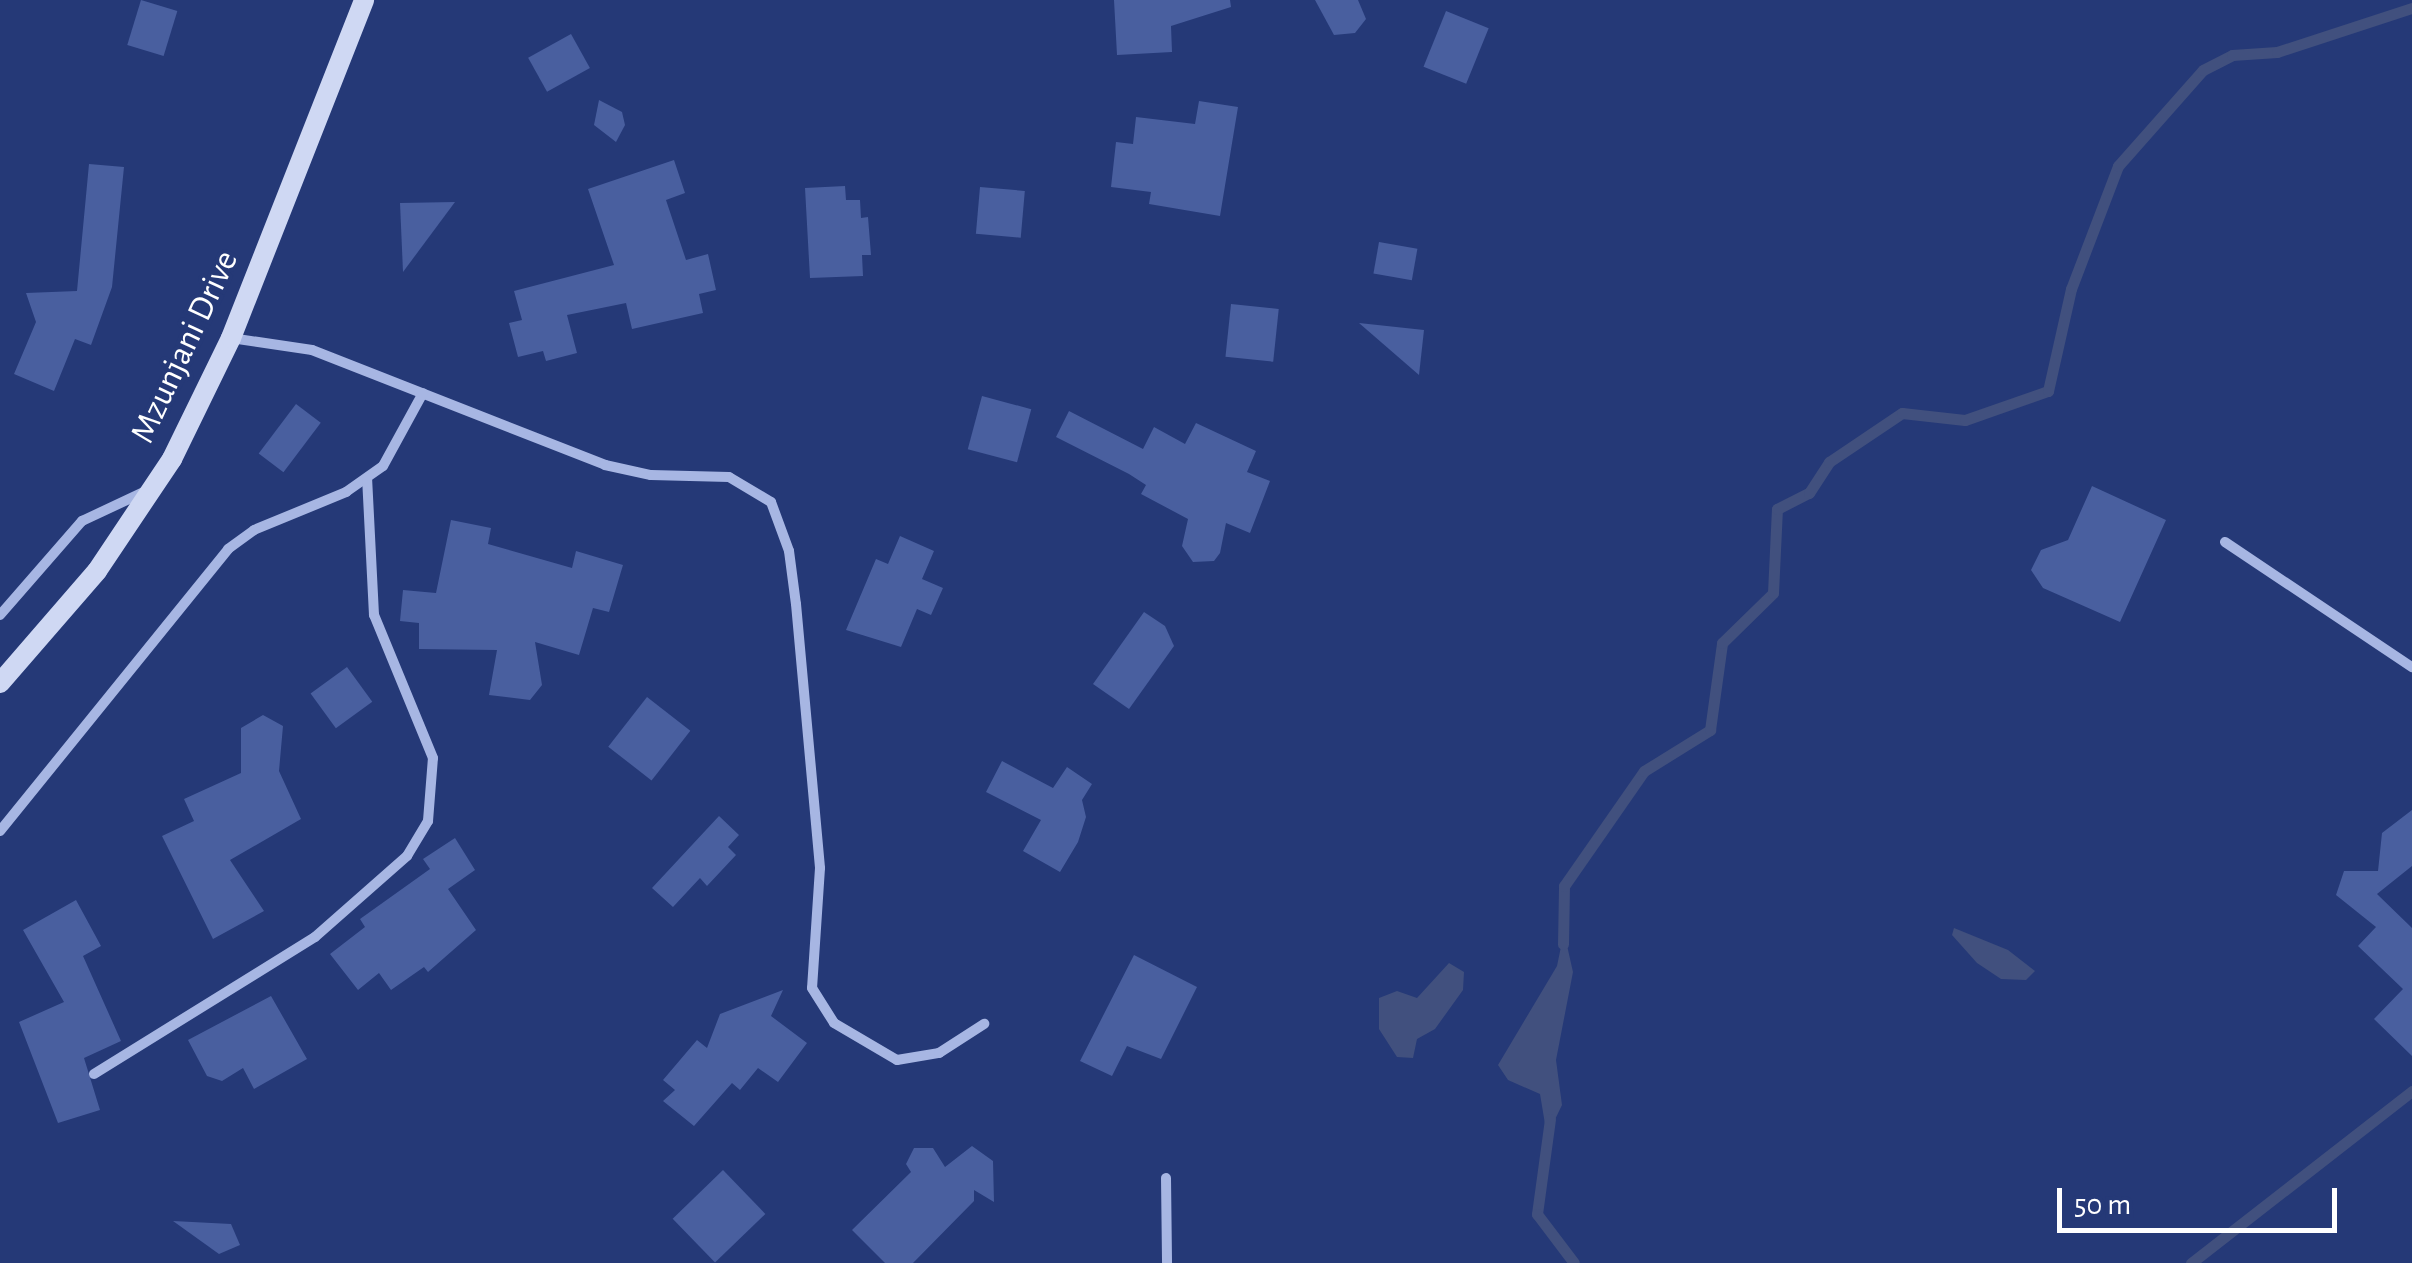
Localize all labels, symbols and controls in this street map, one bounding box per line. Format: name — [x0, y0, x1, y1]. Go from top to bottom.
street label: Mzunjani Drive — [122, 244, 248, 450]
scale bar — [2062, 1168, 2342, 1230]
text: 50 m — [2074, 1190, 2131, 1220]

